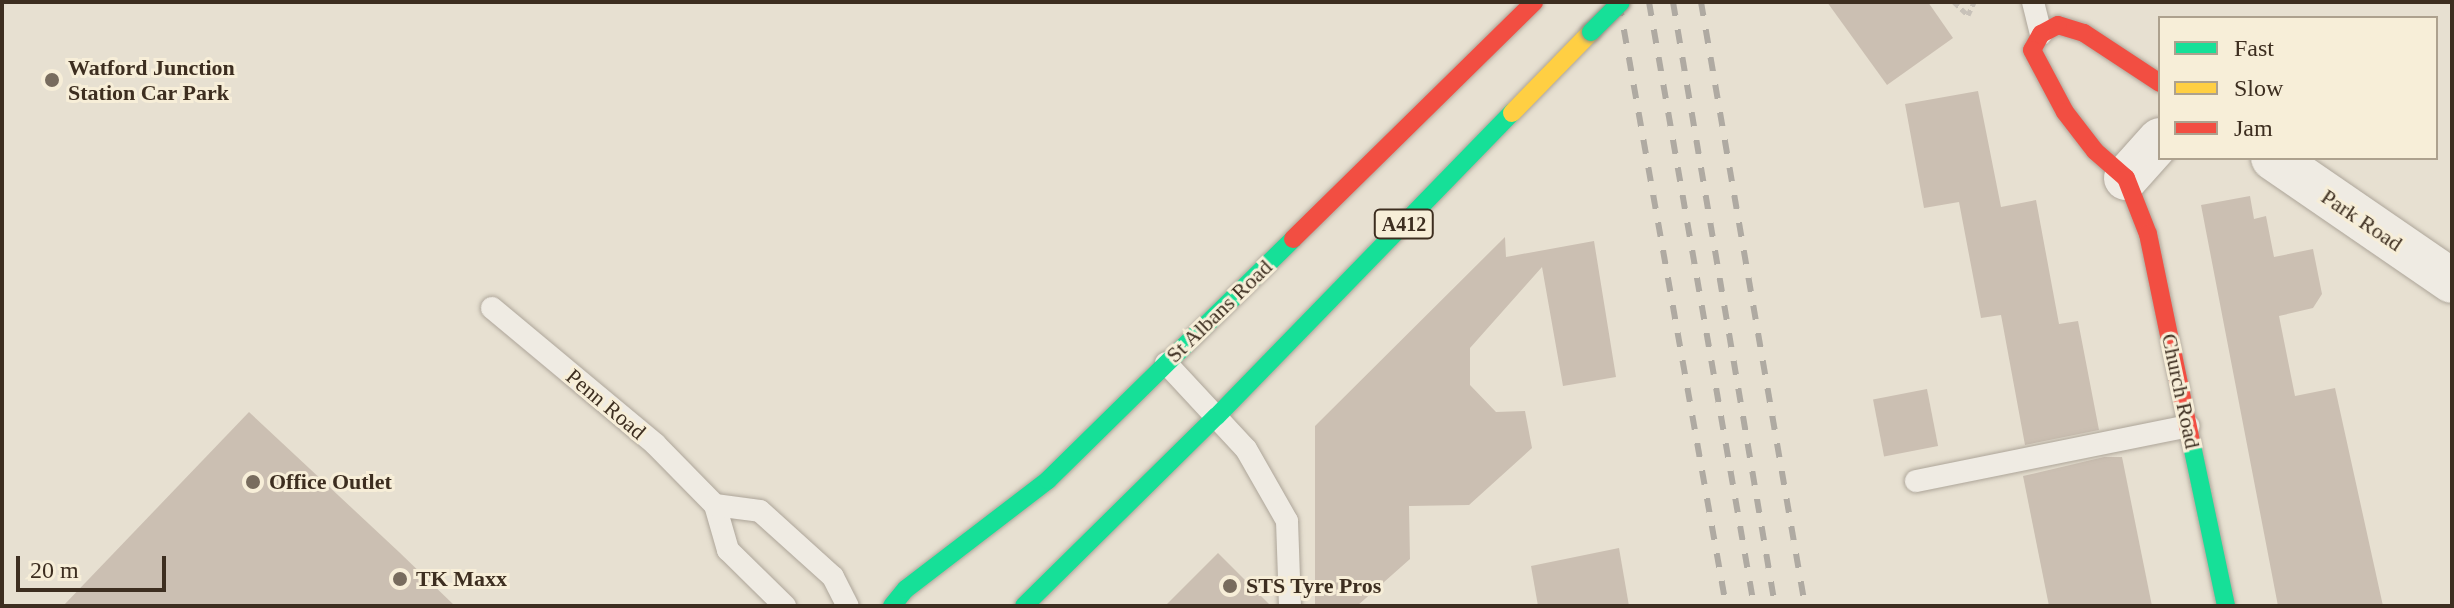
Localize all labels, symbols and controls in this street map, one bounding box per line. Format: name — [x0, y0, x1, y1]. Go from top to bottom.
legend — [2158, 16, 2438, 160]
text: Fast — [2234, 35, 2274, 61]
place label: Watford Junction Station Car Park — [68, 54, 235, 106]
marker: Watford Junction Station Car Park — [43, 71, 61, 89]
text: Slow — [2234, 75, 2283, 101]
text: Jam — [2234, 115, 2273, 141]
street label: Park Road — [2316, 183, 2408, 257]
road number: A412 — [1372, 208, 1436, 240]
street label: St Albans Road — [1160, 254, 1278, 368]
street label: Church Road — [2156, 331, 2206, 451]
street label: Penn Road — [561, 363, 651, 445]
place label: Office Outlet — [269, 469, 392, 495]
marker: Office Outlet — [244, 473, 262, 491]
scale bar — [20, 540, 170, 590]
text: 20 m — [30, 557, 79, 583]
place label: TK Maxx — [416, 566, 507, 592]
marker: TK Maxx — [391, 570, 409, 588]
place label: STS Tyre Pros — [1246, 573, 1382, 599]
marker: STS Tyre Pros — [1221, 577, 1239, 595]

